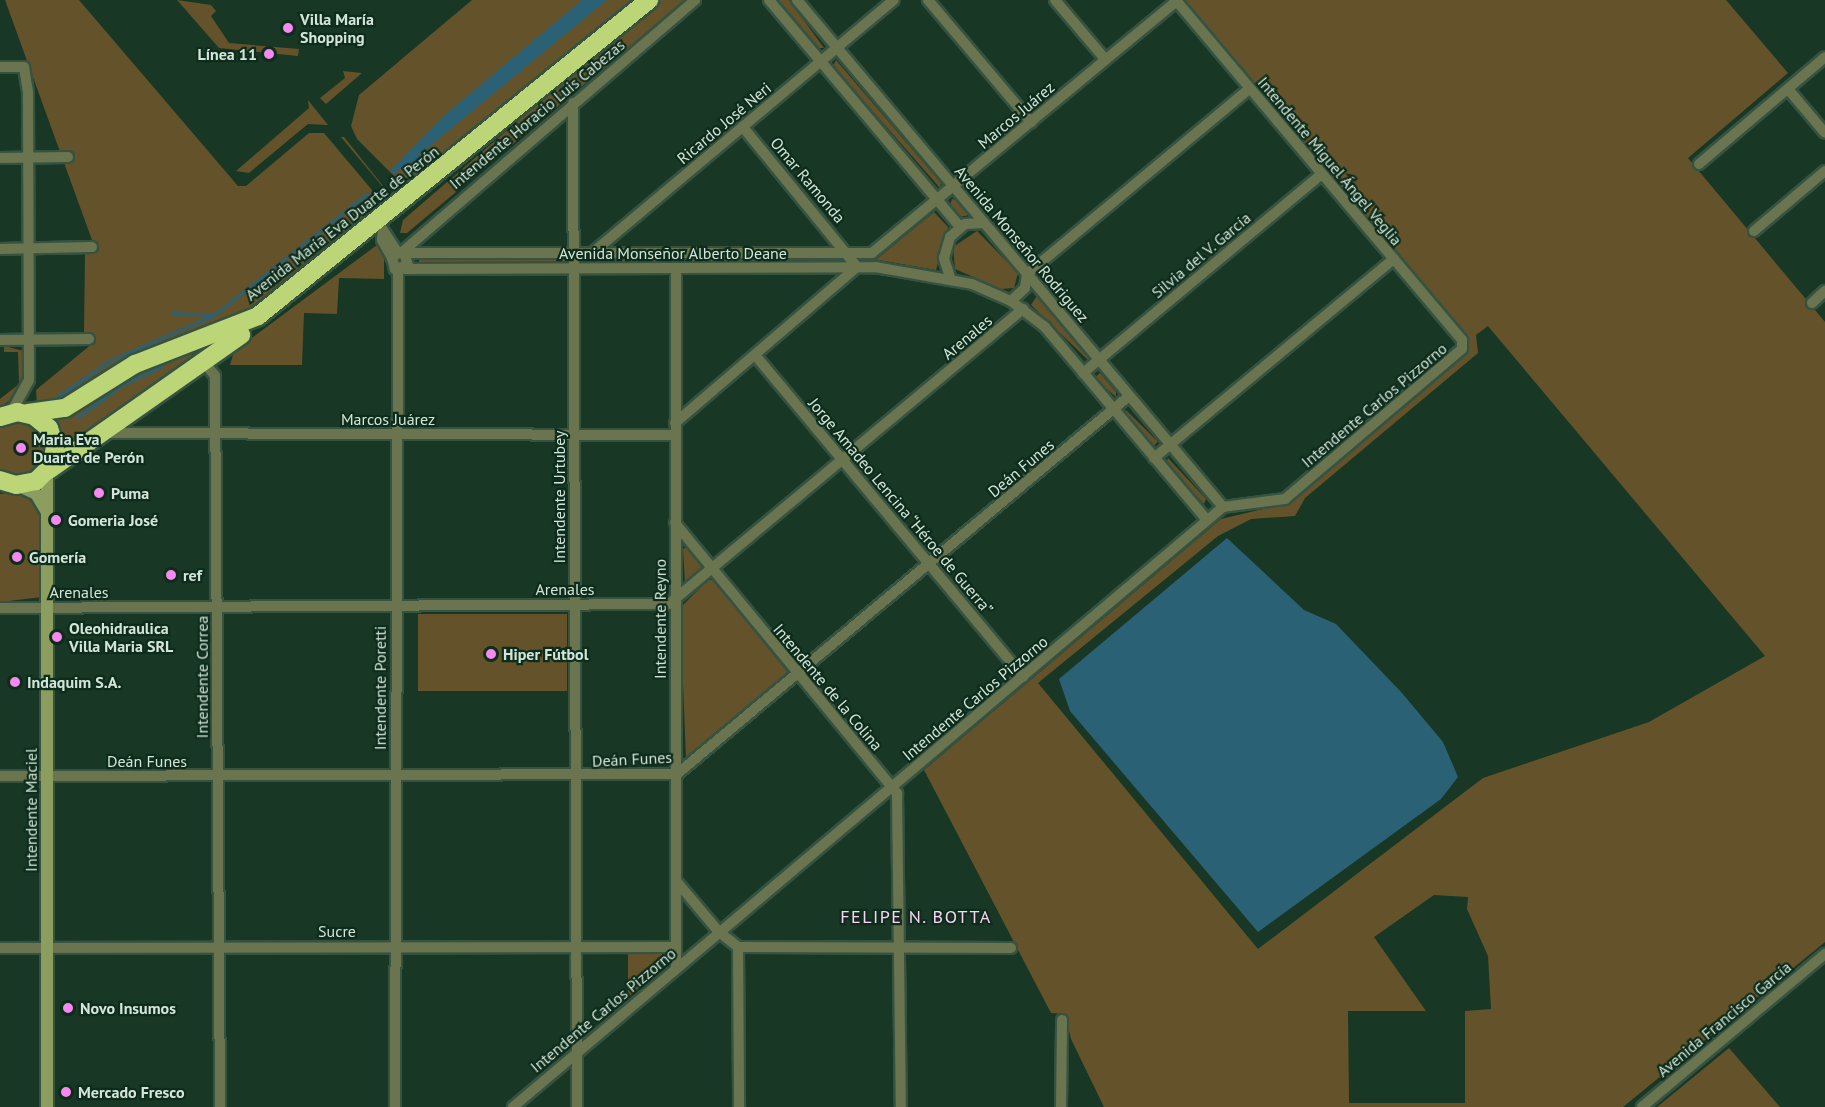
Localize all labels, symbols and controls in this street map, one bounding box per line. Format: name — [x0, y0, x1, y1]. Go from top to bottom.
place label: Villa María Shopping — [300, 9, 374, 47]
marker: Villa María Shopping — [281, 21, 295, 35]
street label: Intendente Horacio Luis Cabezas — [445, 35, 629, 193]
place label: Línea 11 — [197, 44, 257, 64]
marker: Línea 11 — [262, 47, 276, 61]
street label: Intendente Miguel Ángel Veglia — [1253, 72, 1407, 250]
street label: Marcos Juárez — [974, 77, 1058, 153]
street label: Ricardo José Neri — [673, 78, 775, 168]
street label: Omar Ramonda — [767, 133, 849, 227]
street label: Avenida María Eva Duarte de Perón — [241, 141, 443, 305]
street label: Avenida Monseñor Rodriguez — [951, 162, 1093, 326]
street label: Silvia del V. García — [1147, 207, 1255, 303]
street label: Avenida Monseñor Alberto Deane — [559, 243, 787, 263]
street label: Arenales — [938, 311, 996, 363]
street label: Intendente Carlos Pizzorno — [1297, 339, 1451, 471]
street label: Jorge Amadeo Lencina “Héroe de Guerra” — [804, 393, 998, 619]
street label: Marcos Juárez — [341, 409, 435, 429]
place label: Maria Eva Duarte de Perón — [33, 429, 144, 467]
street label: Intendente Urtubey — [549, 431, 569, 563]
street label: Deán Funes — [984, 435, 1058, 501]
marker: Maria Eva Duarte de Perón — [14, 441, 28, 455]
place label: Puma — [111, 483, 149, 503]
marker: Puma — [92, 486, 106, 500]
place label: Gomeria José — [68, 510, 158, 530]
marker: Gomeria José — [49, 513, 63, 527]
place label: Gomería — [29, 547, 86, 567]
marker: Gomería — [10, 550, 24, 564]
street label: Intendente Reyno — [650, 559, 670, 679]
place label: ref — [183, 565, 202, 585]
marker: ref — [164, 568, 178, 582]
street label: Arenales — [535, 579, 595, 599]
street label: Arenales — [49, 582, 109, 602]
street label: Intendente Correa — [192, 616, 212, 738]
place label: Oleohidraulica Villa Maria SRL — [69, 618, 173, 656]
street label: Intendente de la Colina — [769, 620, 887, 754]
street label: Intendente Poretti — [370, 626, 390, 750]
marker: Oleohidraulica Villa Maria SRL — [50, 630, 64, 644]
street label: Intendente Carlos Pizzorno — [898, 632, 1052, 764]
place label: Hiper Fútbol — [503, 644, 588, 664]
marker: Hiper Fútbol — [484, 647, 498, 661]
place label: Indaquim S.A. — [27, 672, 121, 692]
marker: Indaquim S.A. — [8, 675, 22, 689]
street label: Deán Funes — [592, 747, 672, 771]
street label: Intendente Maciel — [21, 748, 41, 872]
street label: Deán Funes — [107, 751, 187, 771]
district label: FELIPE N. BOTTA — [840, 906, 992, 928]
street label: Sucre — [318, 921, 356, 941]
street label: Intendente Carlos Pizzorno — [526, 944, 680, 1076]
street label: Avenida Francisco García — [1653, 957, 1795, 1081]
place label: Novo Insumos — [80, 998, 176, 1018]
marker: Novo Insumos — [61, 1001, 75, 1015]
place label: Mercado Fresco — [78, 1082, 185, 1102]
marker: Mercado Fresco — [59, 1085, 73, 1099]

